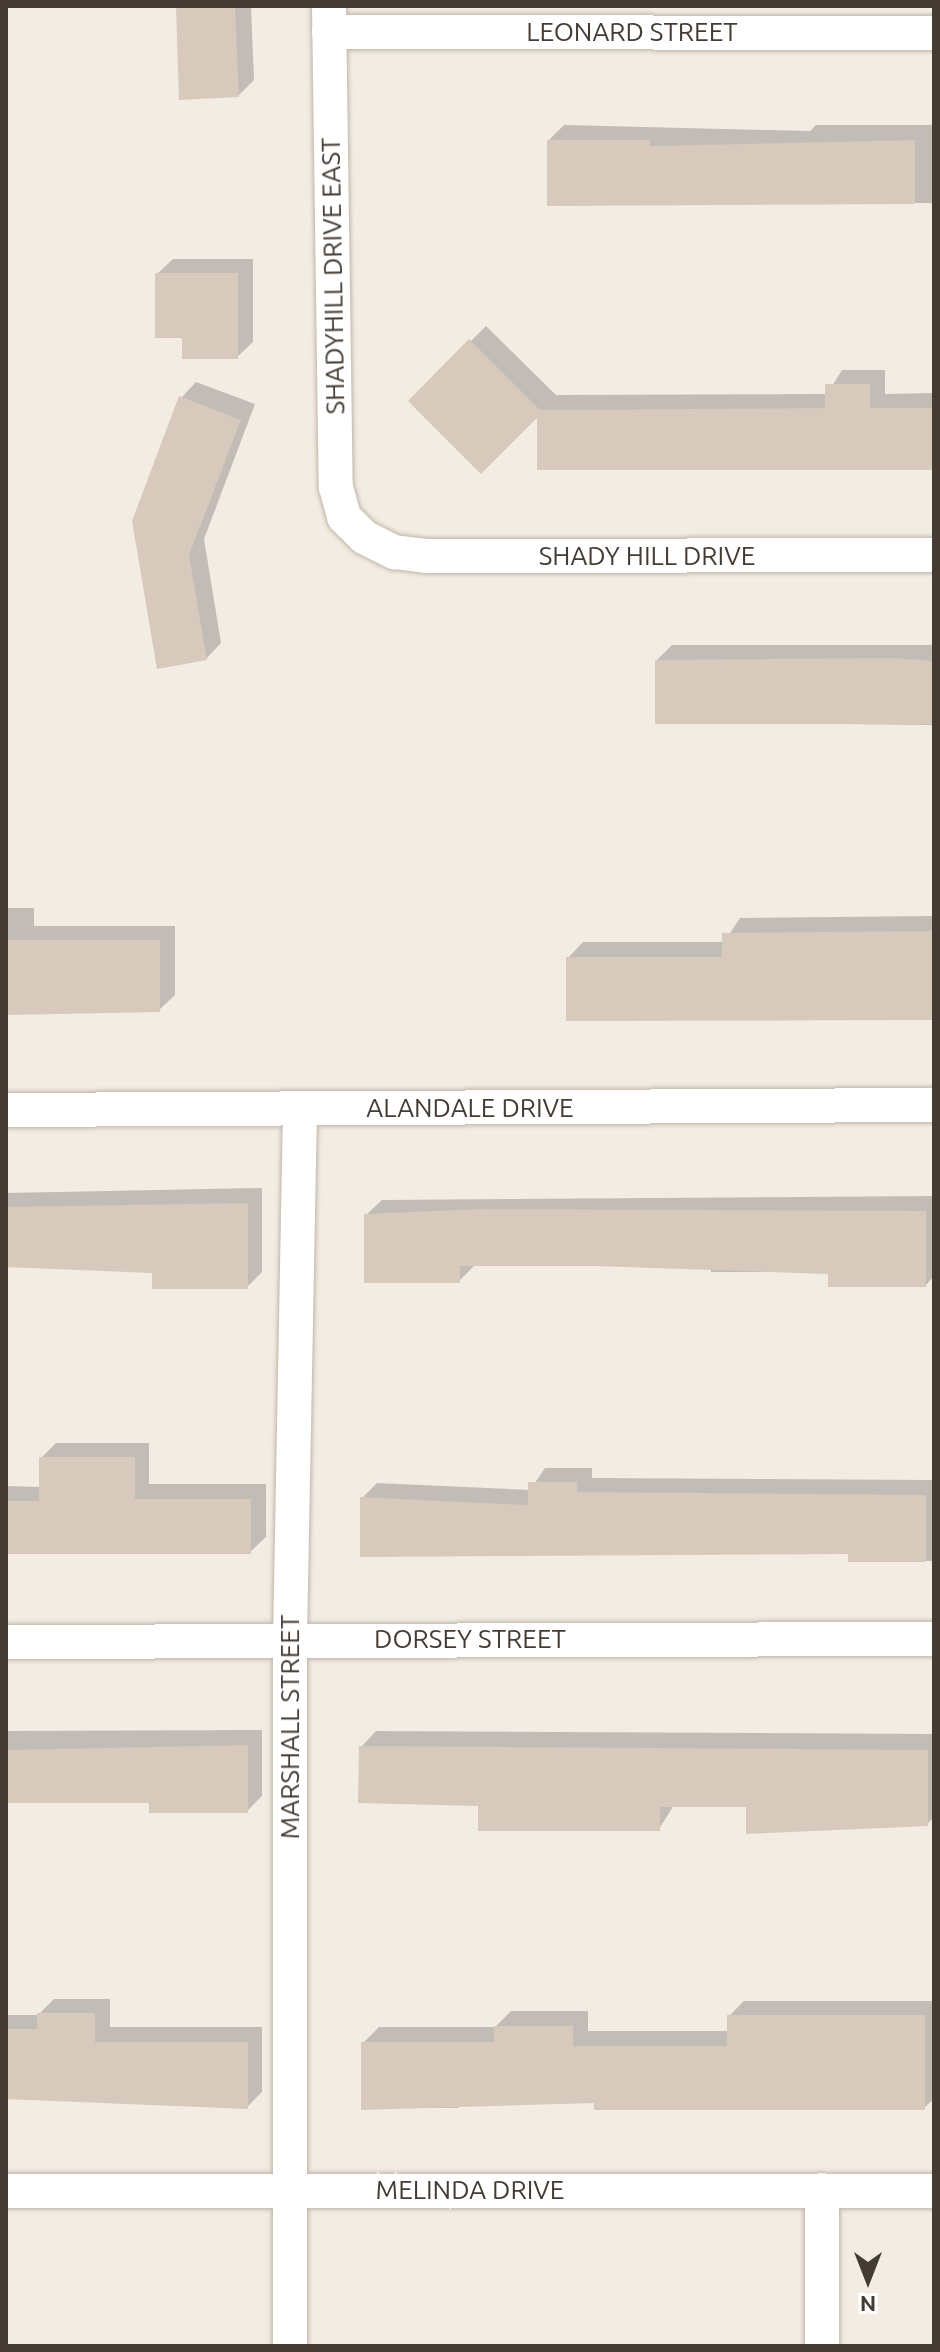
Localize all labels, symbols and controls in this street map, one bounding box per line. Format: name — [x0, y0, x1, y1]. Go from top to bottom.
street label: LEONARD STREET — [526, 16, 738, 48]
street label: SHADYHILL DRIVE EAST — [315, 137, 351, 415]
street label: SHADY HILL DRIVE — [539, 540, 755, 572]
street label: ALANDALE DRIVE — [366, 1092, 574, 1124]
street label: MARSHALL STREET — [274, 1615, 306, 1839]
street label: DORSEY STREET — [374, 1623, 566, 1655]
street label: MELINDA DRIVE — [376, 2174, 564, 2206]
north arrow — [828, 2240, 908, 2320]
text: N — [860, 2292, 876, 2317]

